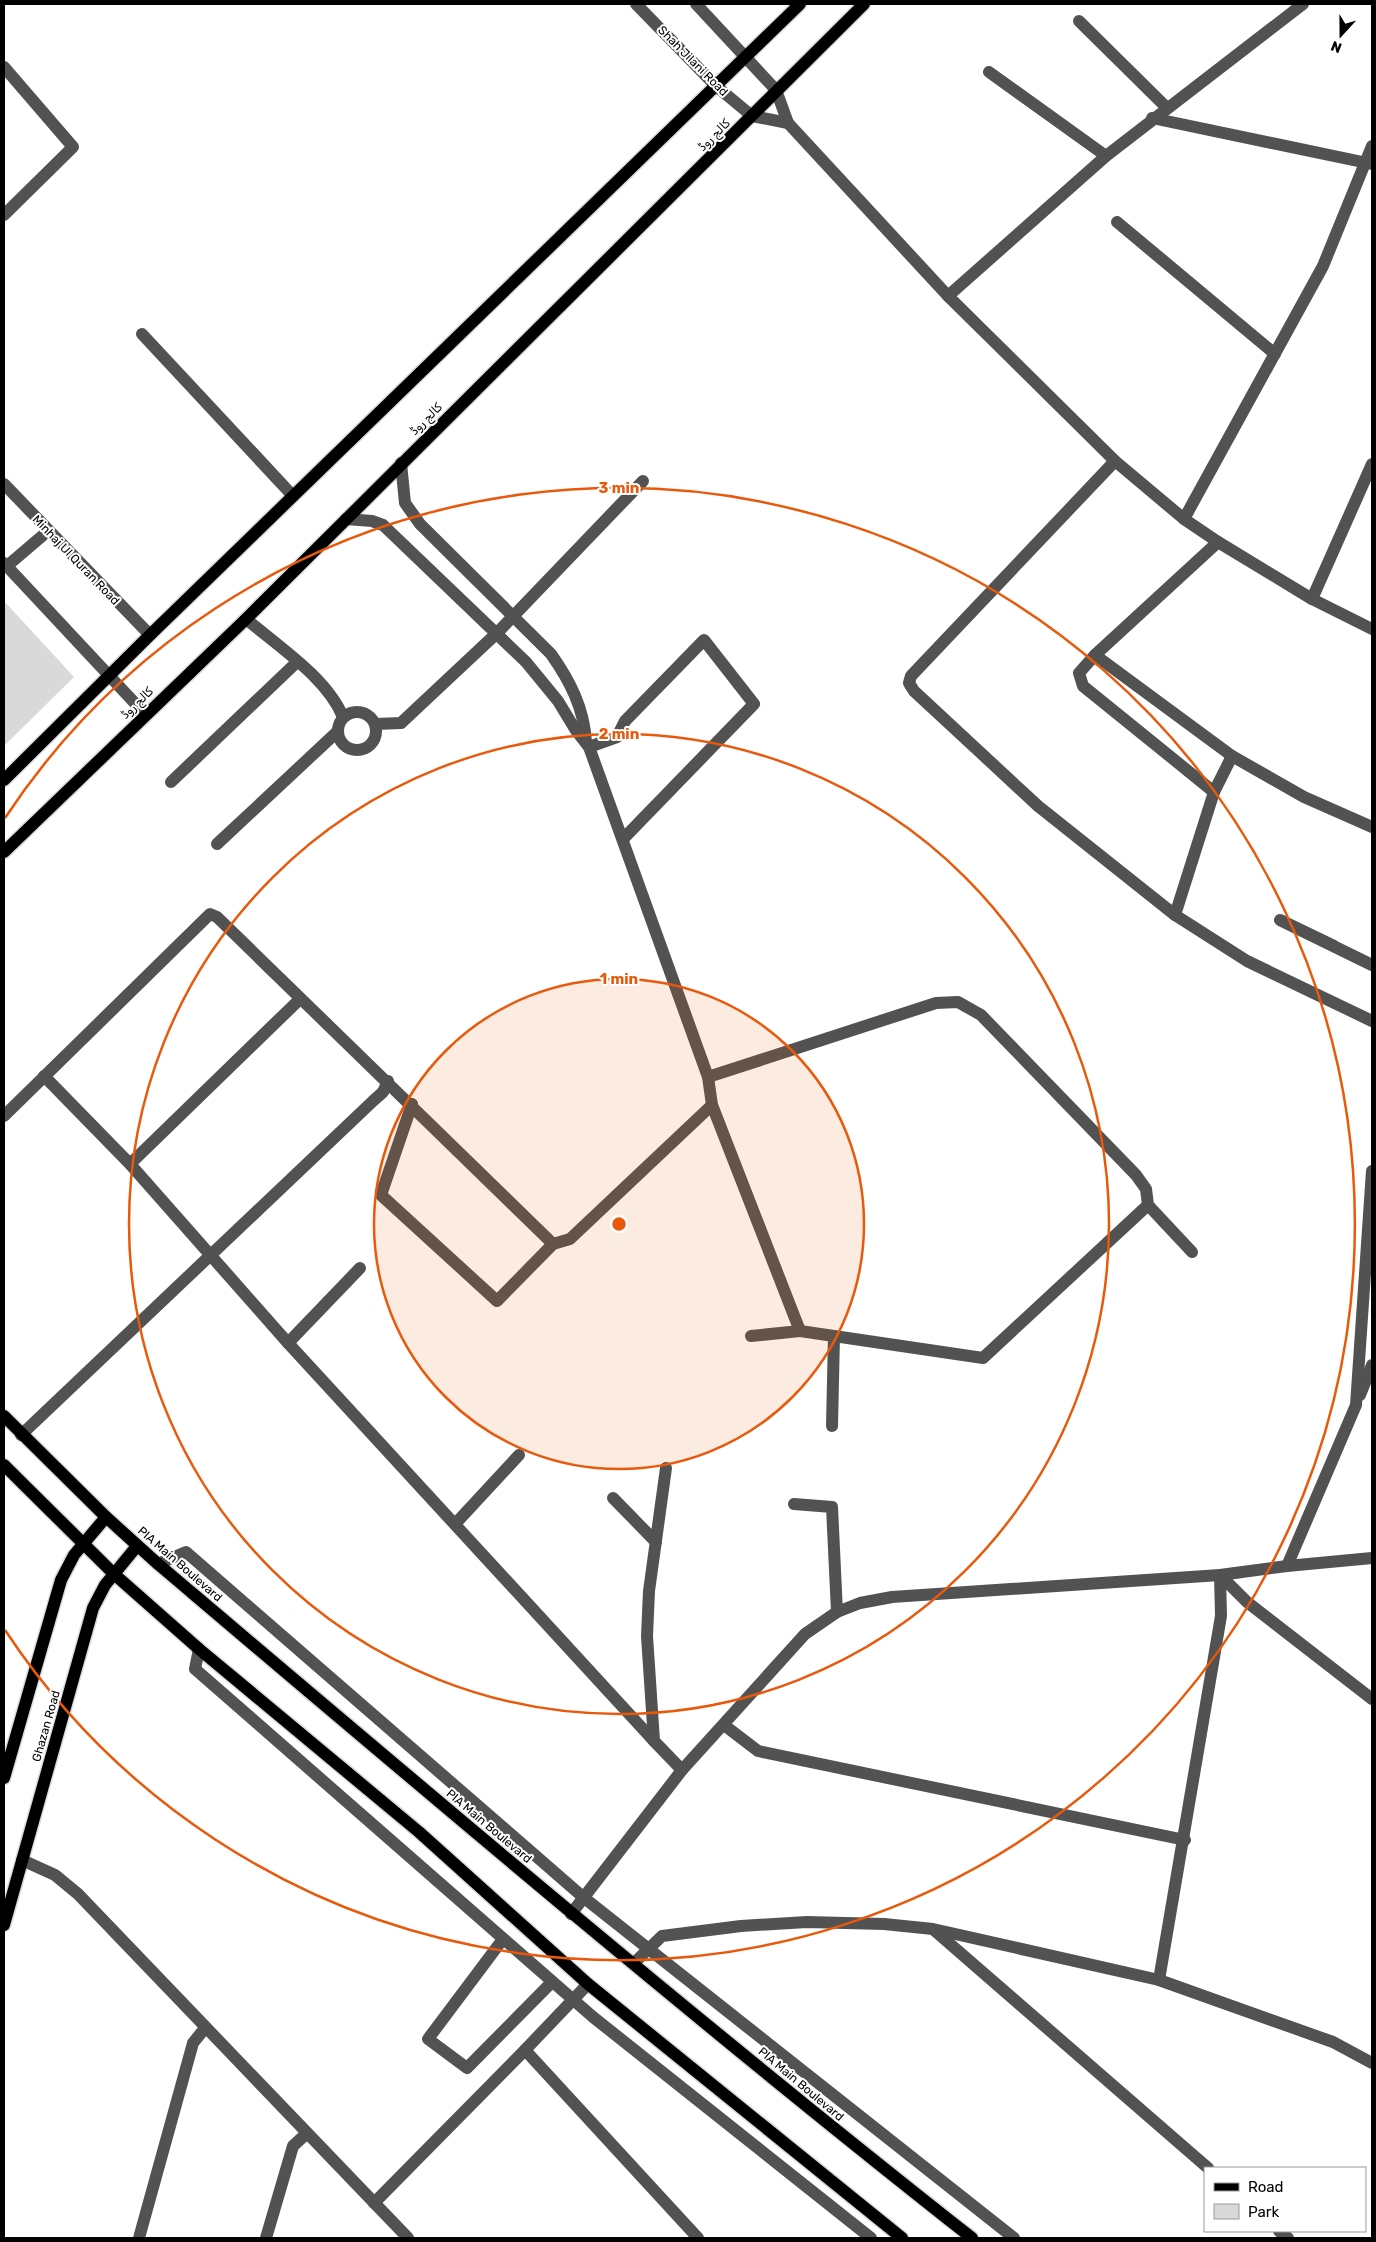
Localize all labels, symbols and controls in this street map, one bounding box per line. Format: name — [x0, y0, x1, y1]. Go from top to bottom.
north arrow — [1316, 10, 1366, 60]
street label: Shah Jilani Road — [655, 23, 731, 99]
text: N — [1329, 37, 1344, 56]
street label: کالج روڈ — [695, 116, 735, 155]
street label: کالج روڈ — [407, 400, 447, 439]
text: 3 min — [599, 479, 639, 497]
street label: Minhaj Ul Quran Road — [30, 512, 122, 608]
street label: کالج روڈ — [118, 684, 158, 723]
text: 2 min — [599, 725, 639, 743]
text: 1 min — [600, 970, 638, 988]
centre of rings — [610, 1215, 628, 1233]
street label: PIA Main Boulevard — [135, 1524, 225, 1604]
street label: Ghazan Road — [29, 1689, 63, 1763]
street label: PIA Main Boulevard — [443, 1786, 535, 1866]
street label: PIA Main Boulevard — [755, 2044, 847, 2124]
legend — [1204, 2167, 1366, 2232]
text: Road — [1248, 2178, 1284, 2196]
text: Park — [1248, 2203, 1279, 2221]

